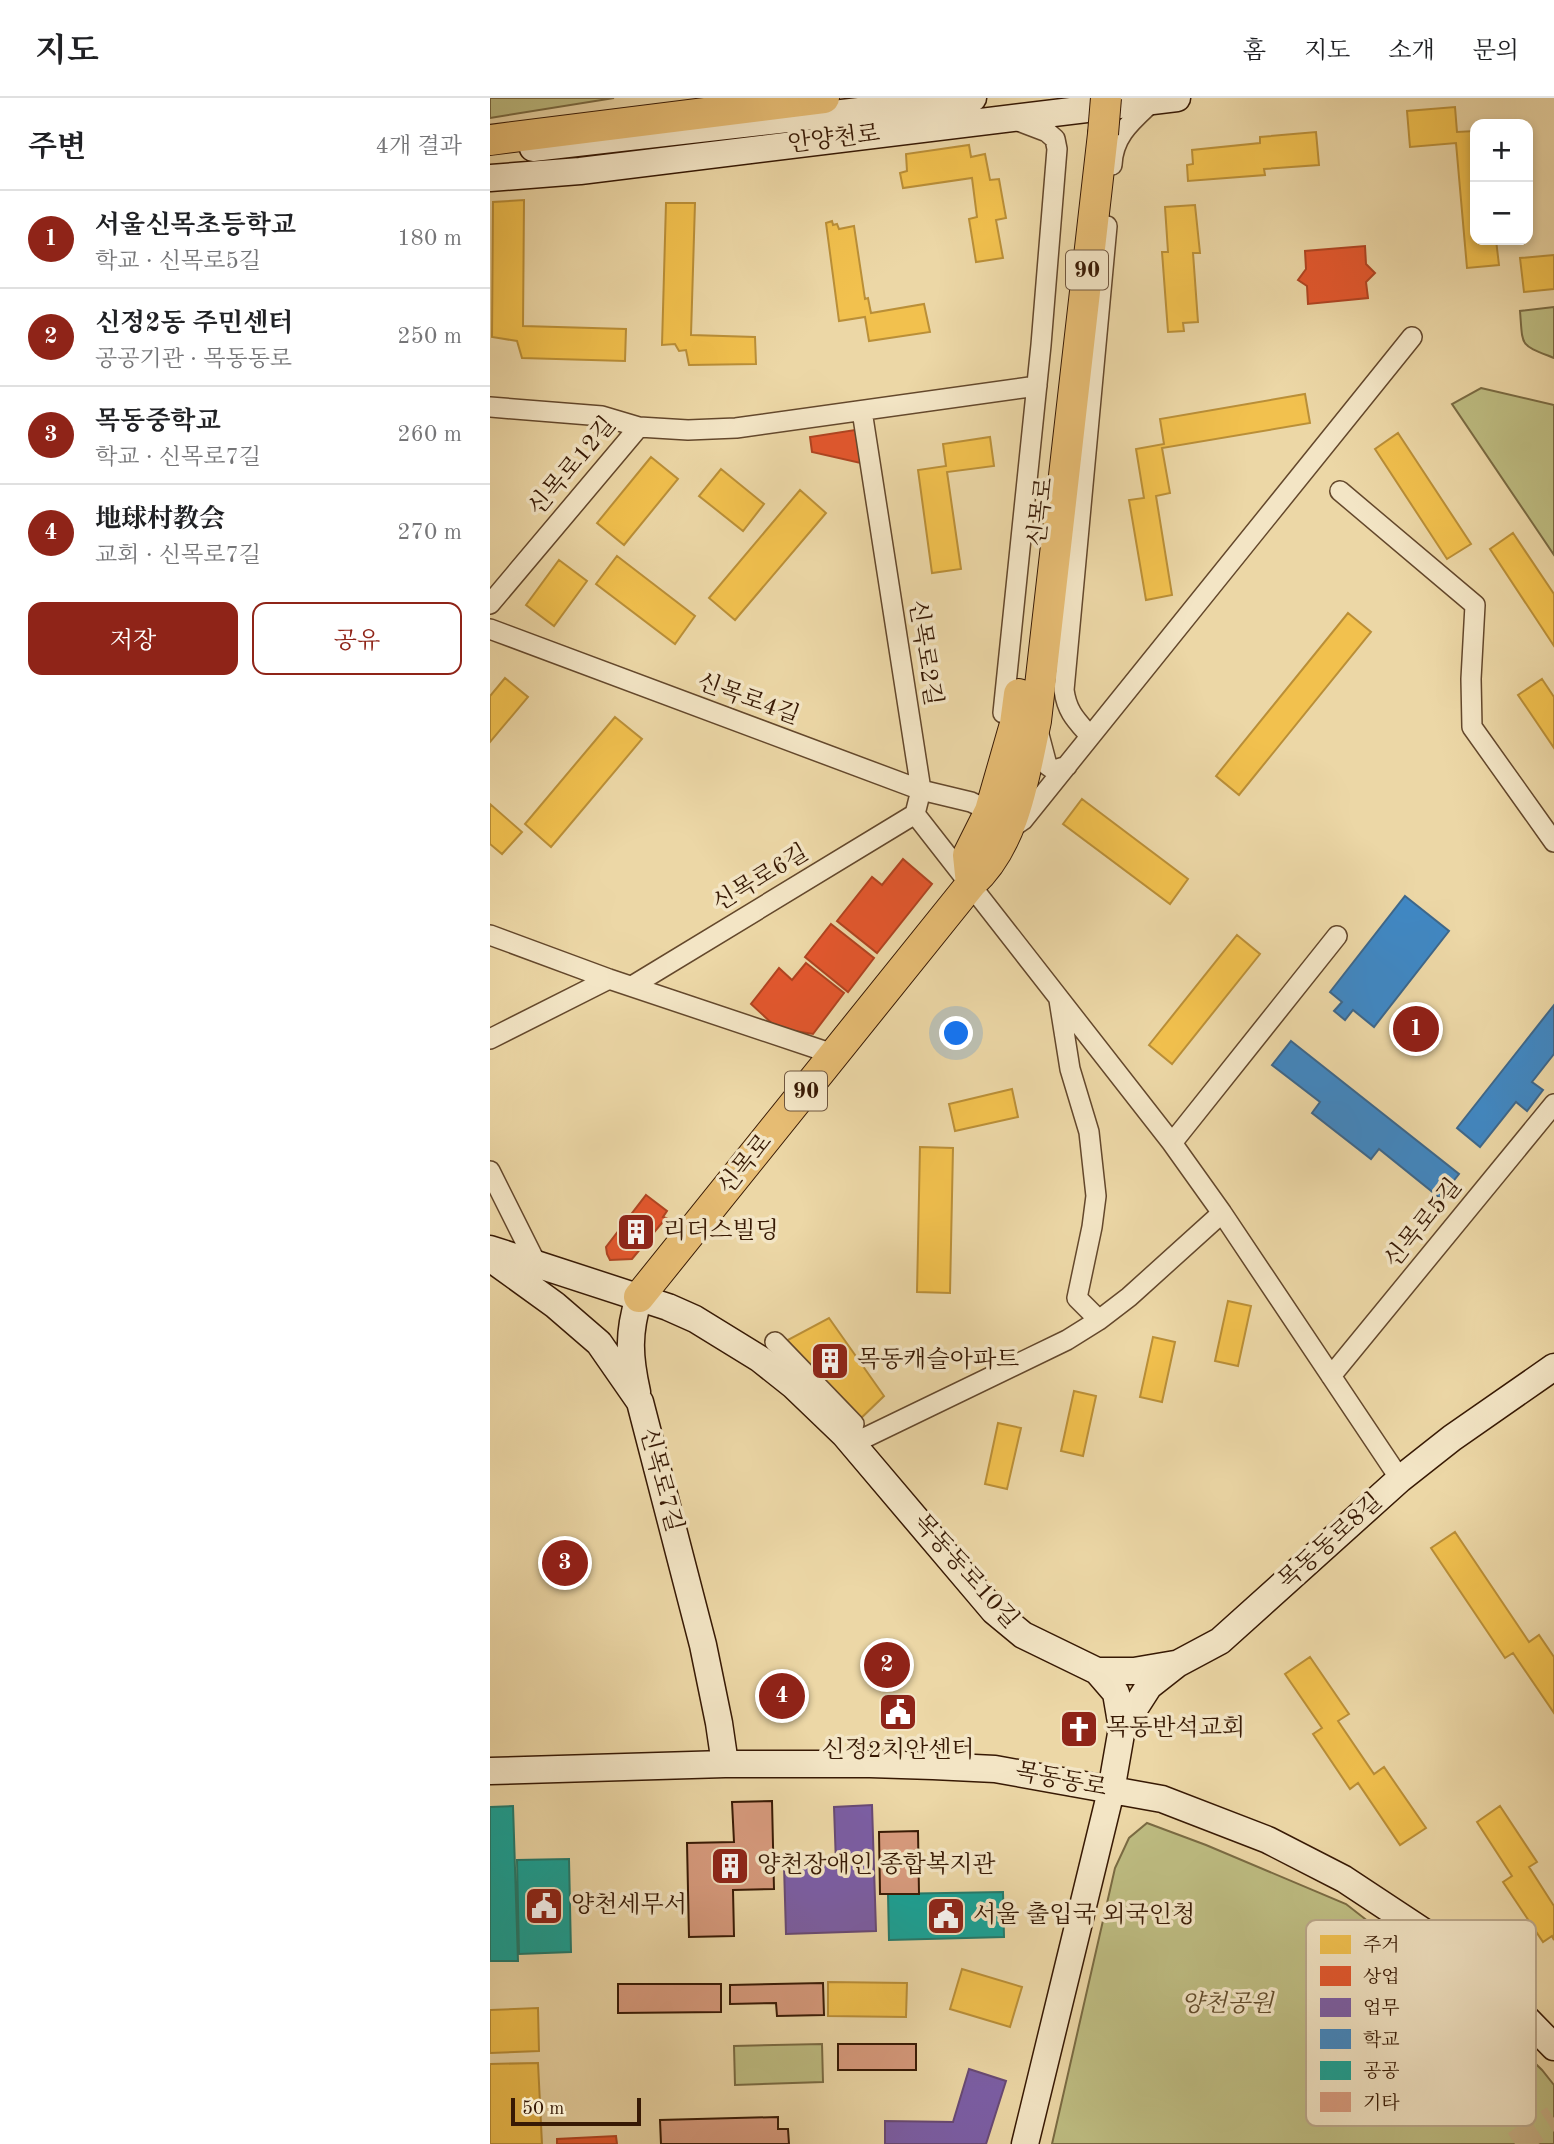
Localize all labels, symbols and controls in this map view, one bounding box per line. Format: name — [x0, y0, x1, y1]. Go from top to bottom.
text: 지도 — [35, 36, 99, 69]
text: 홈 — [1243, 40, 1266, 64]
text: 지도 — [1304, 40, 1350, 64]
text: 소개 — [1388, 40, 1435, 64]
text: 문의 — [1473, 40, 1519, 64]
map controls — [1470, 119, 1533, 245]
button: + — [1470, 119, 1533, 182]
street label: 안양천로 — [786, 120, 881, 158]
text: 주변 — [28, 133, 86, 163]
text: 4개 결과 — [376, 135, 462, 158]
button: − — [1470, 182, 1533, 245]
text: 서울신목초등학교 — [95, 213, 296, 239]
text: 1 — [44, 227, 58, 250]
text: 180 m — [397, 227, 462, 250]
text: 학교 · 신목로5길 — [95, 250, 261, 273]
road number: 90 — [1066, 251, 1108, 290]
text: 신정2동 주민센터 — [95, 311, 293, 337]
text: 2 — [44, 325, 58, 348]
text: 250 m — [397, 325, 462, 348]
text: 공공기관 · 목동동로 — [95, 348, 292, 371]
text: 목동중학교 — [95, 409, 221, 435]
street label: 신목로12길 — [524, 412, 621, 521]
text: 3 — [44, 423, 58, 446]
text: 260 m — [397, 423, 462, 446]
text: 학교 · 신목로7길 — [95, 446, 261, 469]
street label: 신목로 — [1024, 476, 1058, 548]
text: 地球村教会 — [95, 507, 225, 533]
text: 4 — [44, 521, 58, 544]
text: 270 m — [397, 521, 462, 544]
text: 교회 · 신목로7길 — [95, 544, 261, 567]
street label: 신목로2길 — [904, 598, 946, 708]
button: 저장 — [28, 602, 238, 675]
button: 공유 — [252, 602, 462, 675]
street label: 신목로4길 — [694, 669, 803, 730]
street label: 신목로6길 — [708, 840, 813, 917]
pin: 1 — [1393, 1003, 1439, 1055]
your location — [939, 1016, 973, 1050]
road number: 90 — [785, 1072, 827, 1110]
street label: 신목로 — [713, 1129, 777, 1200]
street label: 신목로5길 — [1380, 1174, 1467, 1273]
building icon: 리더스빌딩 — [615, 1211, 657, 1253]
place label: 리더스빌딩 — [663, 1218, 779, 1244]
building icon: 목동캐슬아파트 — [809, 1340, 851, 1382]
place label: 목동캐슬아파트 — [857, 1347, 1019, 1373]
street label: 신목로7길 — [635, 1425, 687, 1535]
street label: 목동동로8길 — [1273, 1488, 1387, 1594]
street label: 목동동로10길 — [908, 1509, 1024, 1633]
pin: 3 — [542, 1537, 588, 1589]
pin: 2 — [864, 1639, 910, 1691]
pin: 4 — [759, 1670, 805, 1722]
public building icon: 신정2치안센터 — [877, 1691, 919, 1733]
church icon: 목동반석교회 — [1058, 1708, 1100, 1750]
place label: 목동반석교회 — [1106, 1715, 1245, 1741]
place label: 신정2치안센터 — [821, 1737, 975, 1763]
street label: 목동동로 — [1013, 1758, 1109, 1802]
building icon: 양천장애인 종합복지관 — [709, 1845, 751, 1887]
place label: 양천장애인 종합복지관 — [757, 1850, 996, 1878]
public building icon: 양천세무서 — [523, 1885, 565, 1927]
place label: 양천세무서 — [571, 1892, 687, 1918]
public building icon: 서울 출입국 외국인청 — [925, 1895, 967, 1937]
place label: 서울 출입국 외국인청 — [973, 1901, 1195, 1928]
legend — [1306, 1920, 1536, 2126]
text: 주거 — [1363, 1935, 1400, 1956]
text: 상업 — [1363, 1967, 1400, 1988]
park label: 양천공원 — [1181, 1990, 1275, 2017]
text: 업무 — [1363, 1998, 1400, 2019]
text: 학교 — [1363, 2030, 1400, 2051]
text: 공공 — [1363, 2061, 1400, 2082]
text: 기타 — [1363, 2093, 1400, 2114]
scale bar — [511, 2095, 640, 2127]
text: 50 m — [522, 2100, 564, 2119]

